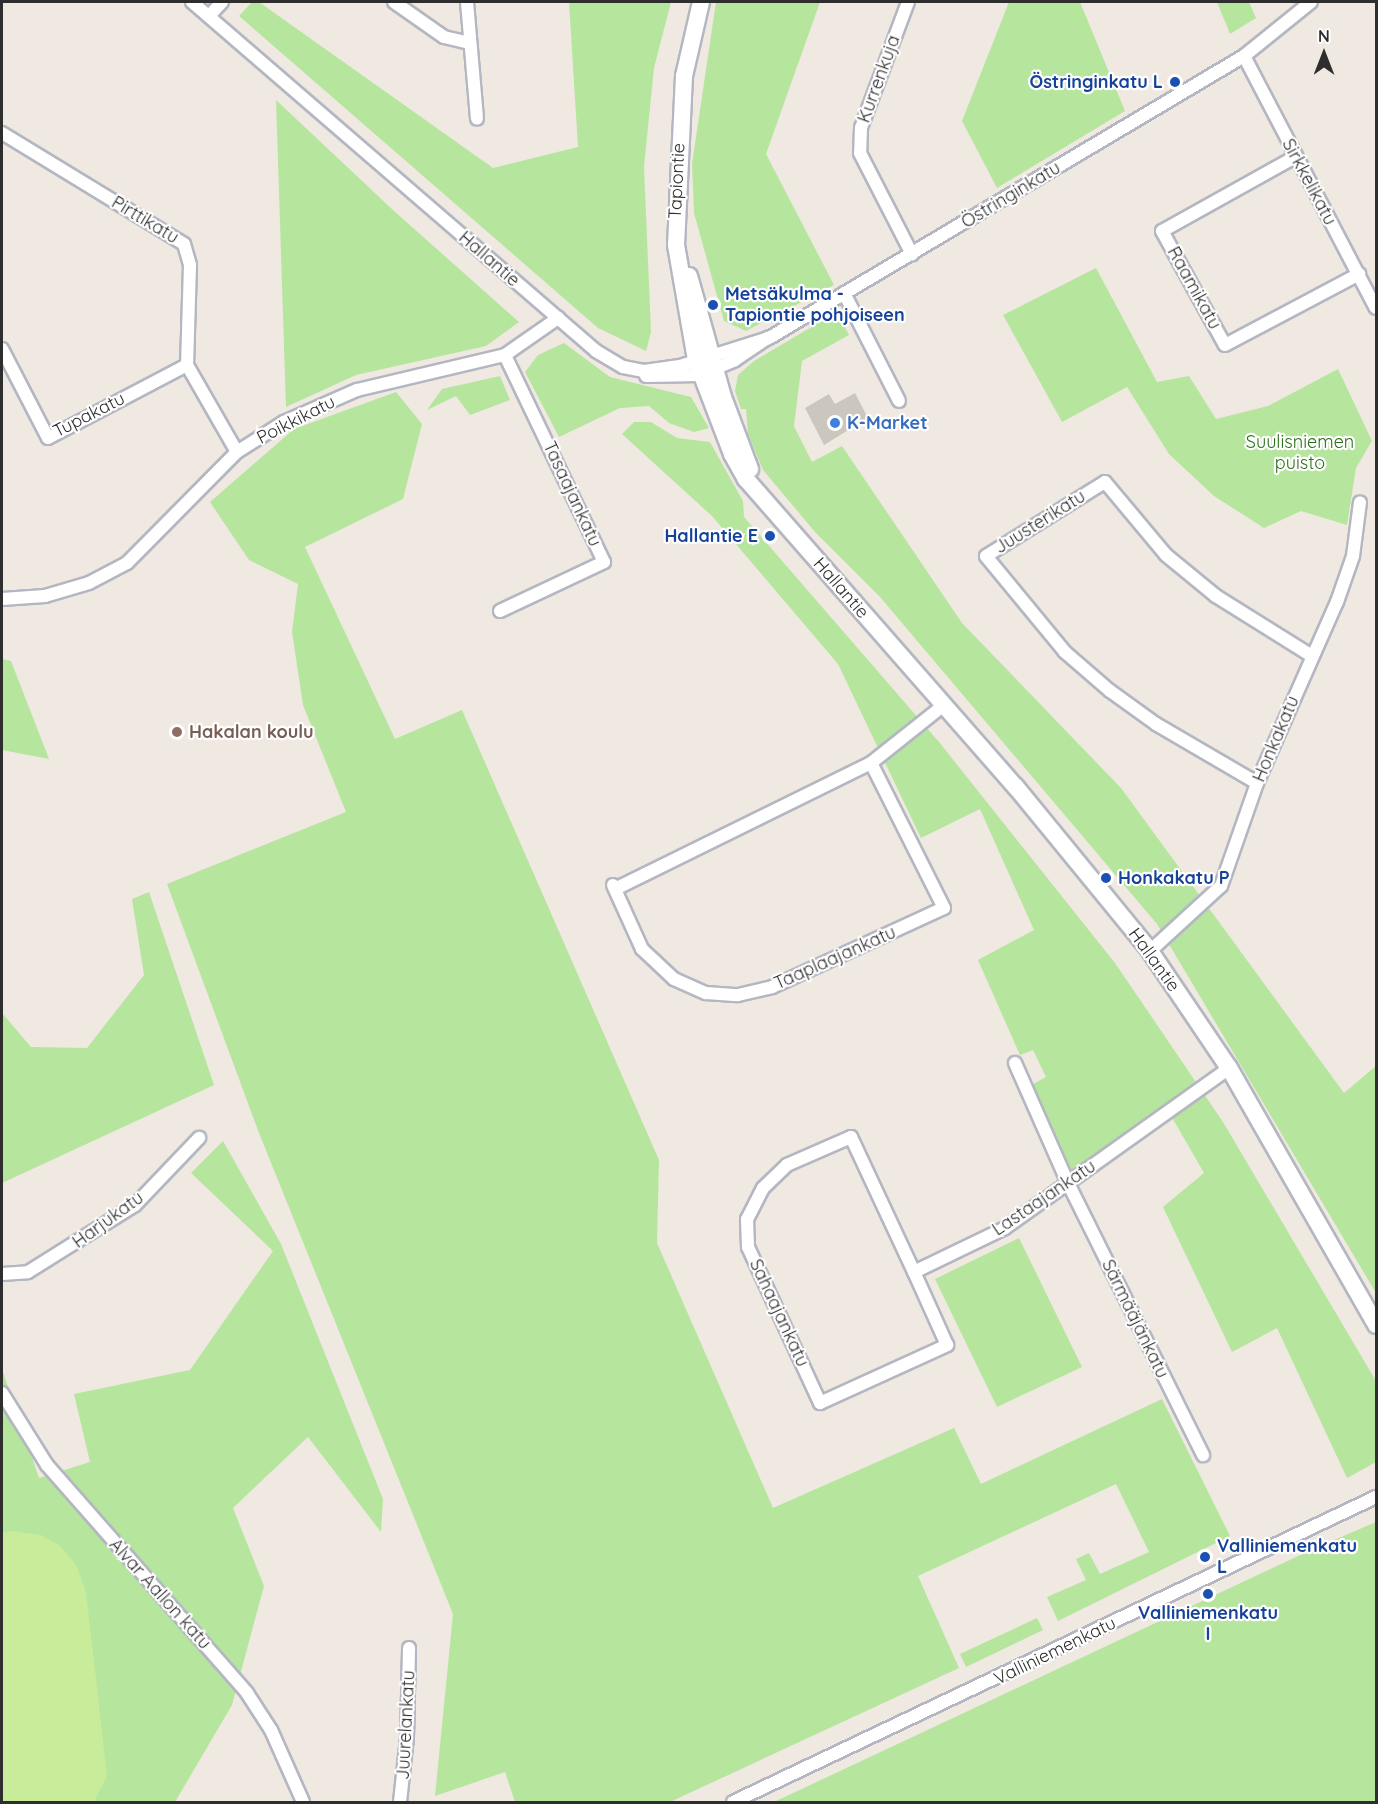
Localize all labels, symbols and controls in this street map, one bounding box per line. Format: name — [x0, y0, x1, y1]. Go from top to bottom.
north arrow — [1294, 24, 1354, 84]
text: N — [1318, 26, 1330, 46]
street label: Kurrenkuja — [853, 32, 905, 126]
place label: Östringinkatu L — [1029, 71, 1163, 93]
marker: Östringinkatu L — [1168, 75, 1182, 89]
street label: Sirkkelikatu — [1277, 135, 1341, 229]
street label: Tapiontie — [664, 142, 690, 220]
street label: Östringinkatu — [958, 157, 1064, 233]
street label: Pirttikatu — [108, 192, 182, 248]
street label: Hallantie — [454, 227, 524, 291]
street label: Raamikatu — [1162, 243, 1226, 333]
place label: Metsäkulma - Tapiontie pohjoiseen — [725, 284, 905, 326]
marker: Metsäkulma - Tapiontie pohjoiseen — [706, 298, 720, 312]
street label: Tupakatu — [50, 388, 128, 442]
street label: Poikkikatu — [253, 391, 339, 449]
place label: K-Market — [847, 412, 928, 434]
marker: K-Market — [828, 416, 842, 430]
park label: Suulisniemen puisto — [1246, 432, 1354, 474]
street label: Tasaajankatu — [538, 438, 606, 550]
street label: Juusterikatu — [991, 486, 1089, 558]
place label: Hallantie E — [664, 525, 758, 547]
marker: Hallantie E — [763, 529, 777, 543]
street label: Hallantie — [809, 553, 873, 623]
street label: Honkakatu — [1248, 693, 1304, 785]
place label: Hakalan koulu — [189, 721, 314, 743]
marker: Hakalan koulu — [170, 725, 184, 739]
place label: Honkakatu P — [1118, 867, 1230, 889]
marker: Honkakatu P — [1099, 871, 1113, 885]
street label: Taaplaajankatu — [771, 921, 899, 995]
street label: Hallantie — [1124, 924, 1184, 996]
street label: Lastaajankatu — [988, 1155, 1100, 1241]
street label: Harjukatu — [68, 1187, 148, 1253]
street label: Sahaajankatu — [745, 1256, 813, 1370]
street label: Särmääjänkatu — [1097, 1256, 1173, 1382]
street label: Alvar Aallon katu — [105, 1534, 215, 1654]
place label: Valliniemenkatu L — [1217, 1536, 1357, 1578]
marker: Valliniemenkatu L — [1198, 1550, 1212, 1564]
marker: Valliniemenkatu I — [1201, 1587, 1215, 1601]
place label: Valliniemenkatu I — [1138, 1603, 1278, 1646]
street label: Valliniemenkatu — [990, 1612, 1120, 1690]
street label: Juurelankatu — [392, 1670, 420, 1780]

